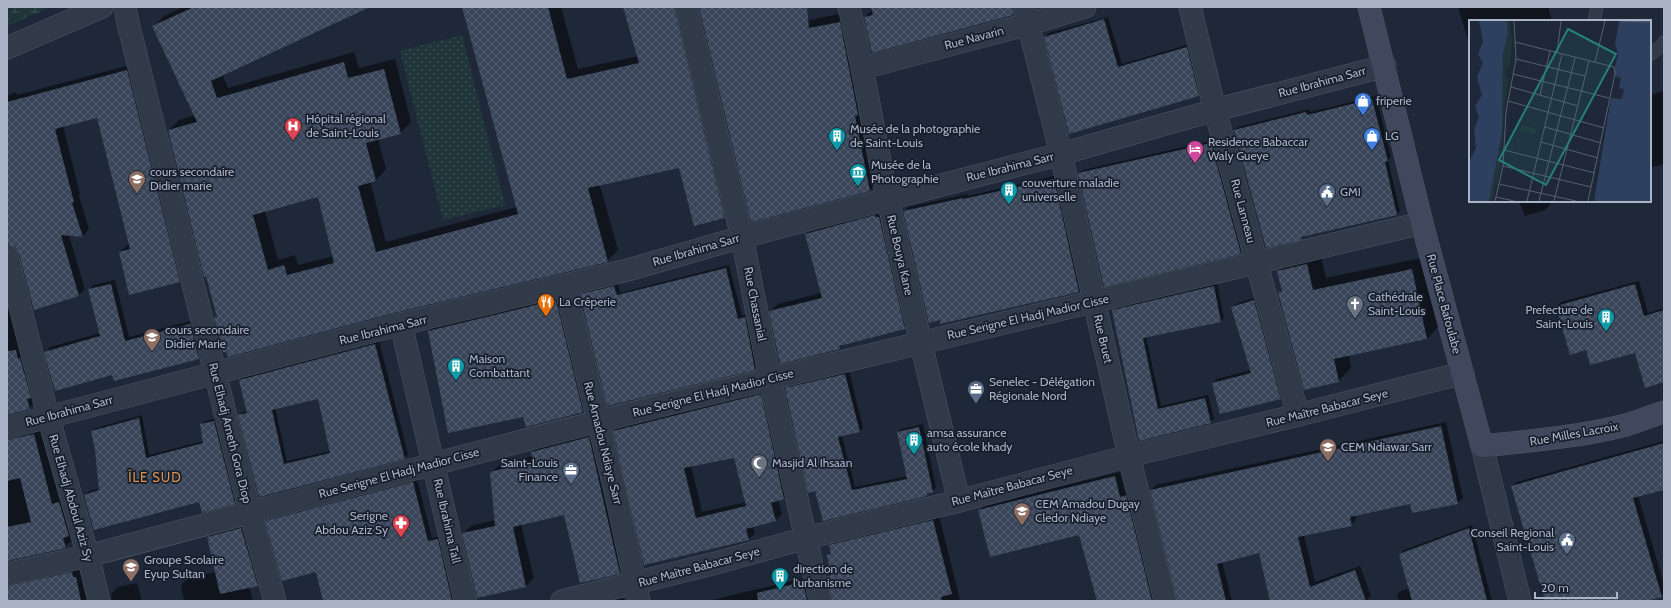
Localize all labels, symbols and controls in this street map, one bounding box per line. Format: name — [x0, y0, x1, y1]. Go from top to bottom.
inset map — [1469, 20, 1651, 202]
street label: Rue Navarin — [943, 22, 1005, 53]
street label: Rue Ibrahima Sarr — [1277, 63, 1367, 100]
shop icon: friperie — [1353, 91, 1373, 116]
place label: friperie — [1376, 93, 1412, 108]
place label: Hôpital régional de Saint-Louis — [306, 111, 386, 140]
hospital icon: Hôpital régional de Saint-Louis — [283, 116, 303, 141]
place label: Musée de la photographie de Saint-Louis — [850, 121, 980, 150]
building icon: Musée de la photographie de Saint-Louis — [827, 126, 847, 151]
shop icon: LG — [1362, 126, 1382, 151]
place label: LG — [1385, 128, 1399, 143]
place label: Residence Babaccar Waly Gueye — [1208, 134, 1308, 163]
hotel icon: Residence Babaccar Waly Gueye — [1185, 139, 1205, 164]
street label: Rue Ibrahima Sarr — [965, 148, 1055, 185]
place label: Musée de la Photographie — [871, 157, 939, 186]
museum icon: Musée de la Photographie — [848, 162, 868, 187]
place label: cours secondaire Didier marie — [150, 164, 234, 193]
school or university icon: cours secondaire Didier marie — [127, 169, 147, 194]
place label: couverture maladie universelle — [1022, 175, 1119, 204]
street label: Rue Lanneau — [1228, 177, 1259, 244]
building icon: couverture maladie universelle — [999, 180, 1019, 205]
public building icon: GMI — [1317, 182, 1337, 207]
place label: GMI — [1340, 184, 1361, 199]
street label: Rue Bouya Kane — [884, 213, 917, 297]
street label: Rue Ibrahima Sarr — [651, 230, 741, 269]
street label: Rue Place Bafoulabe — [1424, 252, 1465, 355]
street label: Rue Chassanial — [741, 265, 770, 343]
place label: Cathédrale Saint-Louis — [1368, 289, 1425, 318]
street label: Rue Serigne El Hadj Madior Cisse — [946, 291, 1110, 342]
restaurant icon: La Crêperie — [536, 292, 556, 317]
place label: La Crêperie — [559, 294, 616, 309]
church icon: Cathédrale Saint-Louis — [1345, 294, 1365, 319]
place label: Prefecture de Saint-Louis — [1525, 302, 1593, 331]
building icon: Prefecture de Saint-Louis — [1596, 307, 1616, 332]
street label: Rue Ibrahima Sarr — [338, 311, 428, 348]
street label: Rue Bruet — [1091, 313, 1116, 365]
place label: cours secondaire Didier Marie — [165, 322, 249, 351]
school or university icon: cours secondaire Didier Marie — [142, 327, 162, 352]
place label: Maison Combattant — [469, 351, 530, 380]
building icon: Maison Combattant — [446, 356, 466, 381]
street label: Rue Elhadj Ameth Gora Diop — [206, 361, 255, 505]
street label: Rue Serigne El Hadj Madior Cisse — [631, 365, 795, 420]
place label: Senelec - Délégation Régionale Nord — [989, 374, 1095, 403]
office icon: Senelec - Délégation Régionale Nord — [966, 379, 986, 404]
street label: Rue Amadou Ndiaye Sarr — [581, 380, 626, 506]
street label: Rue Maître Babacar Seye — [1264, 385, 1389, 430]
street label: Rue Ibrahima Sarr — [24, 392, 114, 429]
street label: Rue Milles Lacroix — [1529, 418, 1620, 449]
place label: amsa assurance auto école khady — [927, 425, 1012, 454]
building icon: amsa assurance auto école khady — [904, 430, 924, 455]
street label: Rue Elhadj Abdoul Aziz Sy — [46, 432, 97, 563]
school or university icon: CEM Ndiawar Sarr — [1318, 437, 1338, 462]
place label: CEM Ndiawar Sarr — [1341, 439, 1432, 454]
street label: Rue Serigne El Hadj Madior Cisse — [317, 444, 481, 501]
mosque icon: Masjid Al Ihsaan — [749, 453, 769, 478]
place label: Saint-Louis Finance — [501, 455, 558, 484]
place label: Masjid Al Ihsaan — [772, 455, 853, 470]
office icon: Saint-Louis Finance — [561, 460, 581, 485]
street label: Rue Maître Babacar Seye — [950, 462, 1074, 509]
district label: ÎLE SUD — [128, 469, 182, 485]
street label: Rue Ibrahima Tall — [430, 477, 465, 565]
place label: CEM Amadou Dugay Cledor Ndiaye — [1035, 496, 1140, 525]
school or university icon: CEM Amadou Dugay Cledor Ndiaye — [1012, 501, 1032, 526]
place label: Serigne Abdou Aziz Sy — [315, 508, 388, 537]
pharmacy icon: Serigne Abdou Aziz Sy — [391, 513, 411, 538]
place label: Conseil Regional Saint-Louis — [1470, 525, 1554, 554]
public building icon: Conseil Regional Saint-Louis — [1557, 530, 1577, 555]
street label: Rue Maître Babacar Seye — [637, 543, 761, 590]
place label: Groupe Scolaire Eyup Sultan — [144, 552, 224, 581]
school or university icon: Groupe Scolaire Eyup Sultan — [121, 557, 141, 582]
place label: direction de l'urbanisme — [793, 561, 853, 590]
building icon: direction de l'urbanisme — [770, 566, 790, 591]
scale bar — [1535, 574, 1617, 600]
text: 20 m — [1541, 580, 1569, 595]

